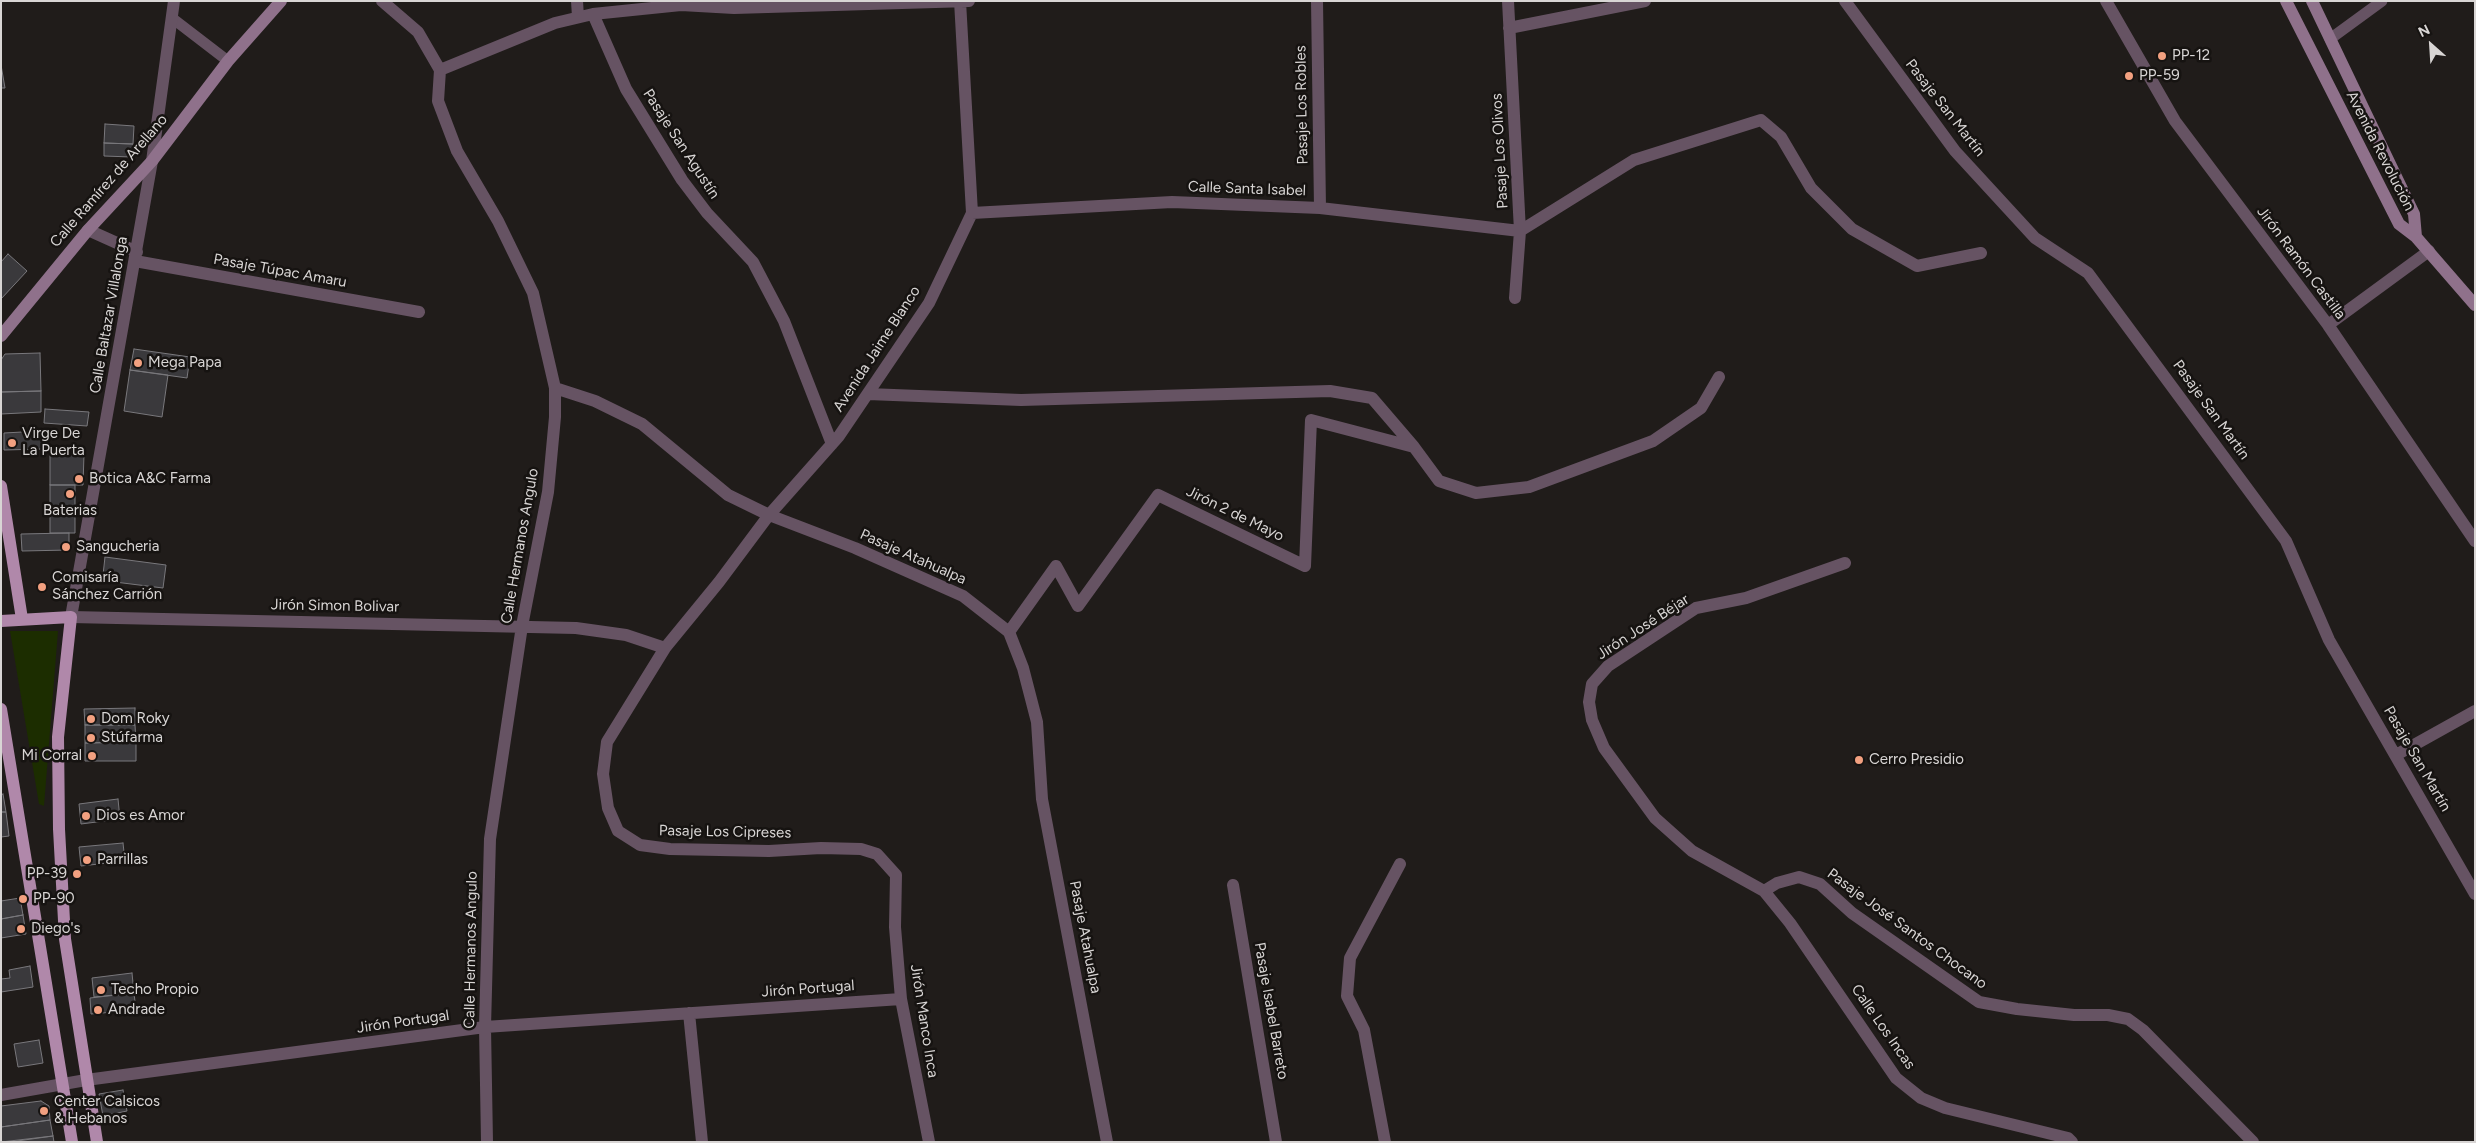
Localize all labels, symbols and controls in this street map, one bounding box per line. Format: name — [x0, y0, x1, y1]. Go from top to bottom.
north arrow — [2406, 20, 2456, 70]
text: N — [2416, 21, 2433, 41]
street label: Pasaje Los Robles — [1292, 45, 1312, 165]
place label: PP-12 — [2172, 47, 2210, 65]
marker: PP-12 — [2156, 50, 2168, 62]
street label: Pasaje San Martín — [1901, 56, 1989, 160]
place label: PP-59 — [2139, 67, 2180, 85]
marker: PP-59 — [2123, 70, 2135, 82]
street label: Pasaje San Agustín — [639, 86, 723, 202]
street label: Avenida Revolución — [2342, 88, 2418, 214]
street label: Pasaje Los Olivos — [1488, 93, 1512, 209]
street label: Calle Ramírez de Arellano — [46, 111, 172, 251]
street label: Calle Santa Isabel — [1188, 178, 1306, 200]
street label: Jirón Ramón Castilla — [2253, 203, 2349, 323]
street label: Calle Baltazar Villalonga — [86, 235, 132, 395]
street label: Pasaje Túpac Amaru — [212, 250, 348, 292]
street label: Avenida Jaime Blanco — [830, 283, 924, 415]
place label: Mega Papa — [148, 354, 222, 372]
marker: Mega Papa — [132, 357, 144, 369]
street label: Pasaje San Martín — [2169, 357, 2253, 463]
place label: Virge De La Puerta — [22, 425, 85, 460]
marker: Virge De La Puerta — [6, 437, 18, 449]
street label: Calle Hermanos Angulo — [497, 467, 543, 625]
place label: Botica A&C Farma — [89, 470, 211, 488]
marker: Botica A&C Farma — [73, 473, 85, 485]
street label: Jirón 2 de Mayo — [1183, 483, 1287, 545]
marker: Baterias — [64, 488, 76, 500]
place label: Baterias — [43, 502, 97, 520]
street label: Pasaje Atahualpa — [857, 526, 969, 588]
place label: Sangucheria — [76, 538, 159, 556]
marker: Sangucheria — [60, 541, 72, 553]
place label: Comisaría Sánchez Carrión — [52, 569, 162, 604]
marker: Comisaría Sánchez Carrión — [36, 581, 48, 593]
street label: Jirón José Béjar — [1593, 590, 1693, 664]
street label: Jirón Simon Bolivar — [271, 596, 399, 616]
street label: Pasaje San Martín — [2380, 703, 2454, 815]
place label: Dom Roky — [101, 710, 170, 728]
marker: Dom Roky — [85, 713, 97, 725]
place label: Stúfarma — [101, 729, 163, 747]
marker: Stúfarma — [85, 732, 97, 744]
place label: Mi Corral — [22, 747, 82, 765]
marker: Mi Corral — [86, 750, 98, 762]
place label: Cerro Presidio — [1869, 751, 1964, 769]
marker: Cerro Presidio — [1853, 754, 1865, 766]
place label: Dios es Amor — [96, 807, 185, 825]
marker: Dios es Amor — [80, 810, 92, 822]
street label: Pasaje Los Cipreses — [659, 822, 791, 842]
place label: Parrillas — [97, 851, 148, 869]
marker: Parrillas — [81, 854, 93, 866]
place label: PP-39 — [27, 865, 67, 883]
street label: Pasaje José Santos Chocano — [1824, 865, 1990, 993]
marker: PP-39 — [71, 868, 83, 880]
street label: Calle Hermanos Angulo — [461, 871, 481, 1029]
street label: Pasaje Atahualpa — [1065, 879, 1105, 995]
place label: PP-90 — [33, 890, 75, 908]
marker: PP-90 — [17, 893, 29, 905]
place label: Diego's — [31, 920, 80, 938]
marker: Diego's — [15, 923, 27, 935]
street label: Pasaje Isabel Barreto — [1250, 941, 1292, 1081]
street label: Jirón Manco Inca — [906, 963, 942, 1079]
street label: Jirón Portugal — [761, 977, 855, 1001]
place label: Techo Propio — [111, 981, 199, 999]
street label: Calle Los Incas — [1847, 981, 1919, 1073]
marker: Techo Propio — [95, 984, 107, 996]
place label: Andrade — [108, 1001, 165, 1019]
marker: Andrade — [92, 1004, 104, 1016]
street label: Jirón Portugal — [356, 1007, 450, 1037]
place label: Center Calsicos & Hebanos — [54, 1093, 160, 1128]
marker: Center Calsicos & Hebanos — [38, 1105, 50, 1117]

